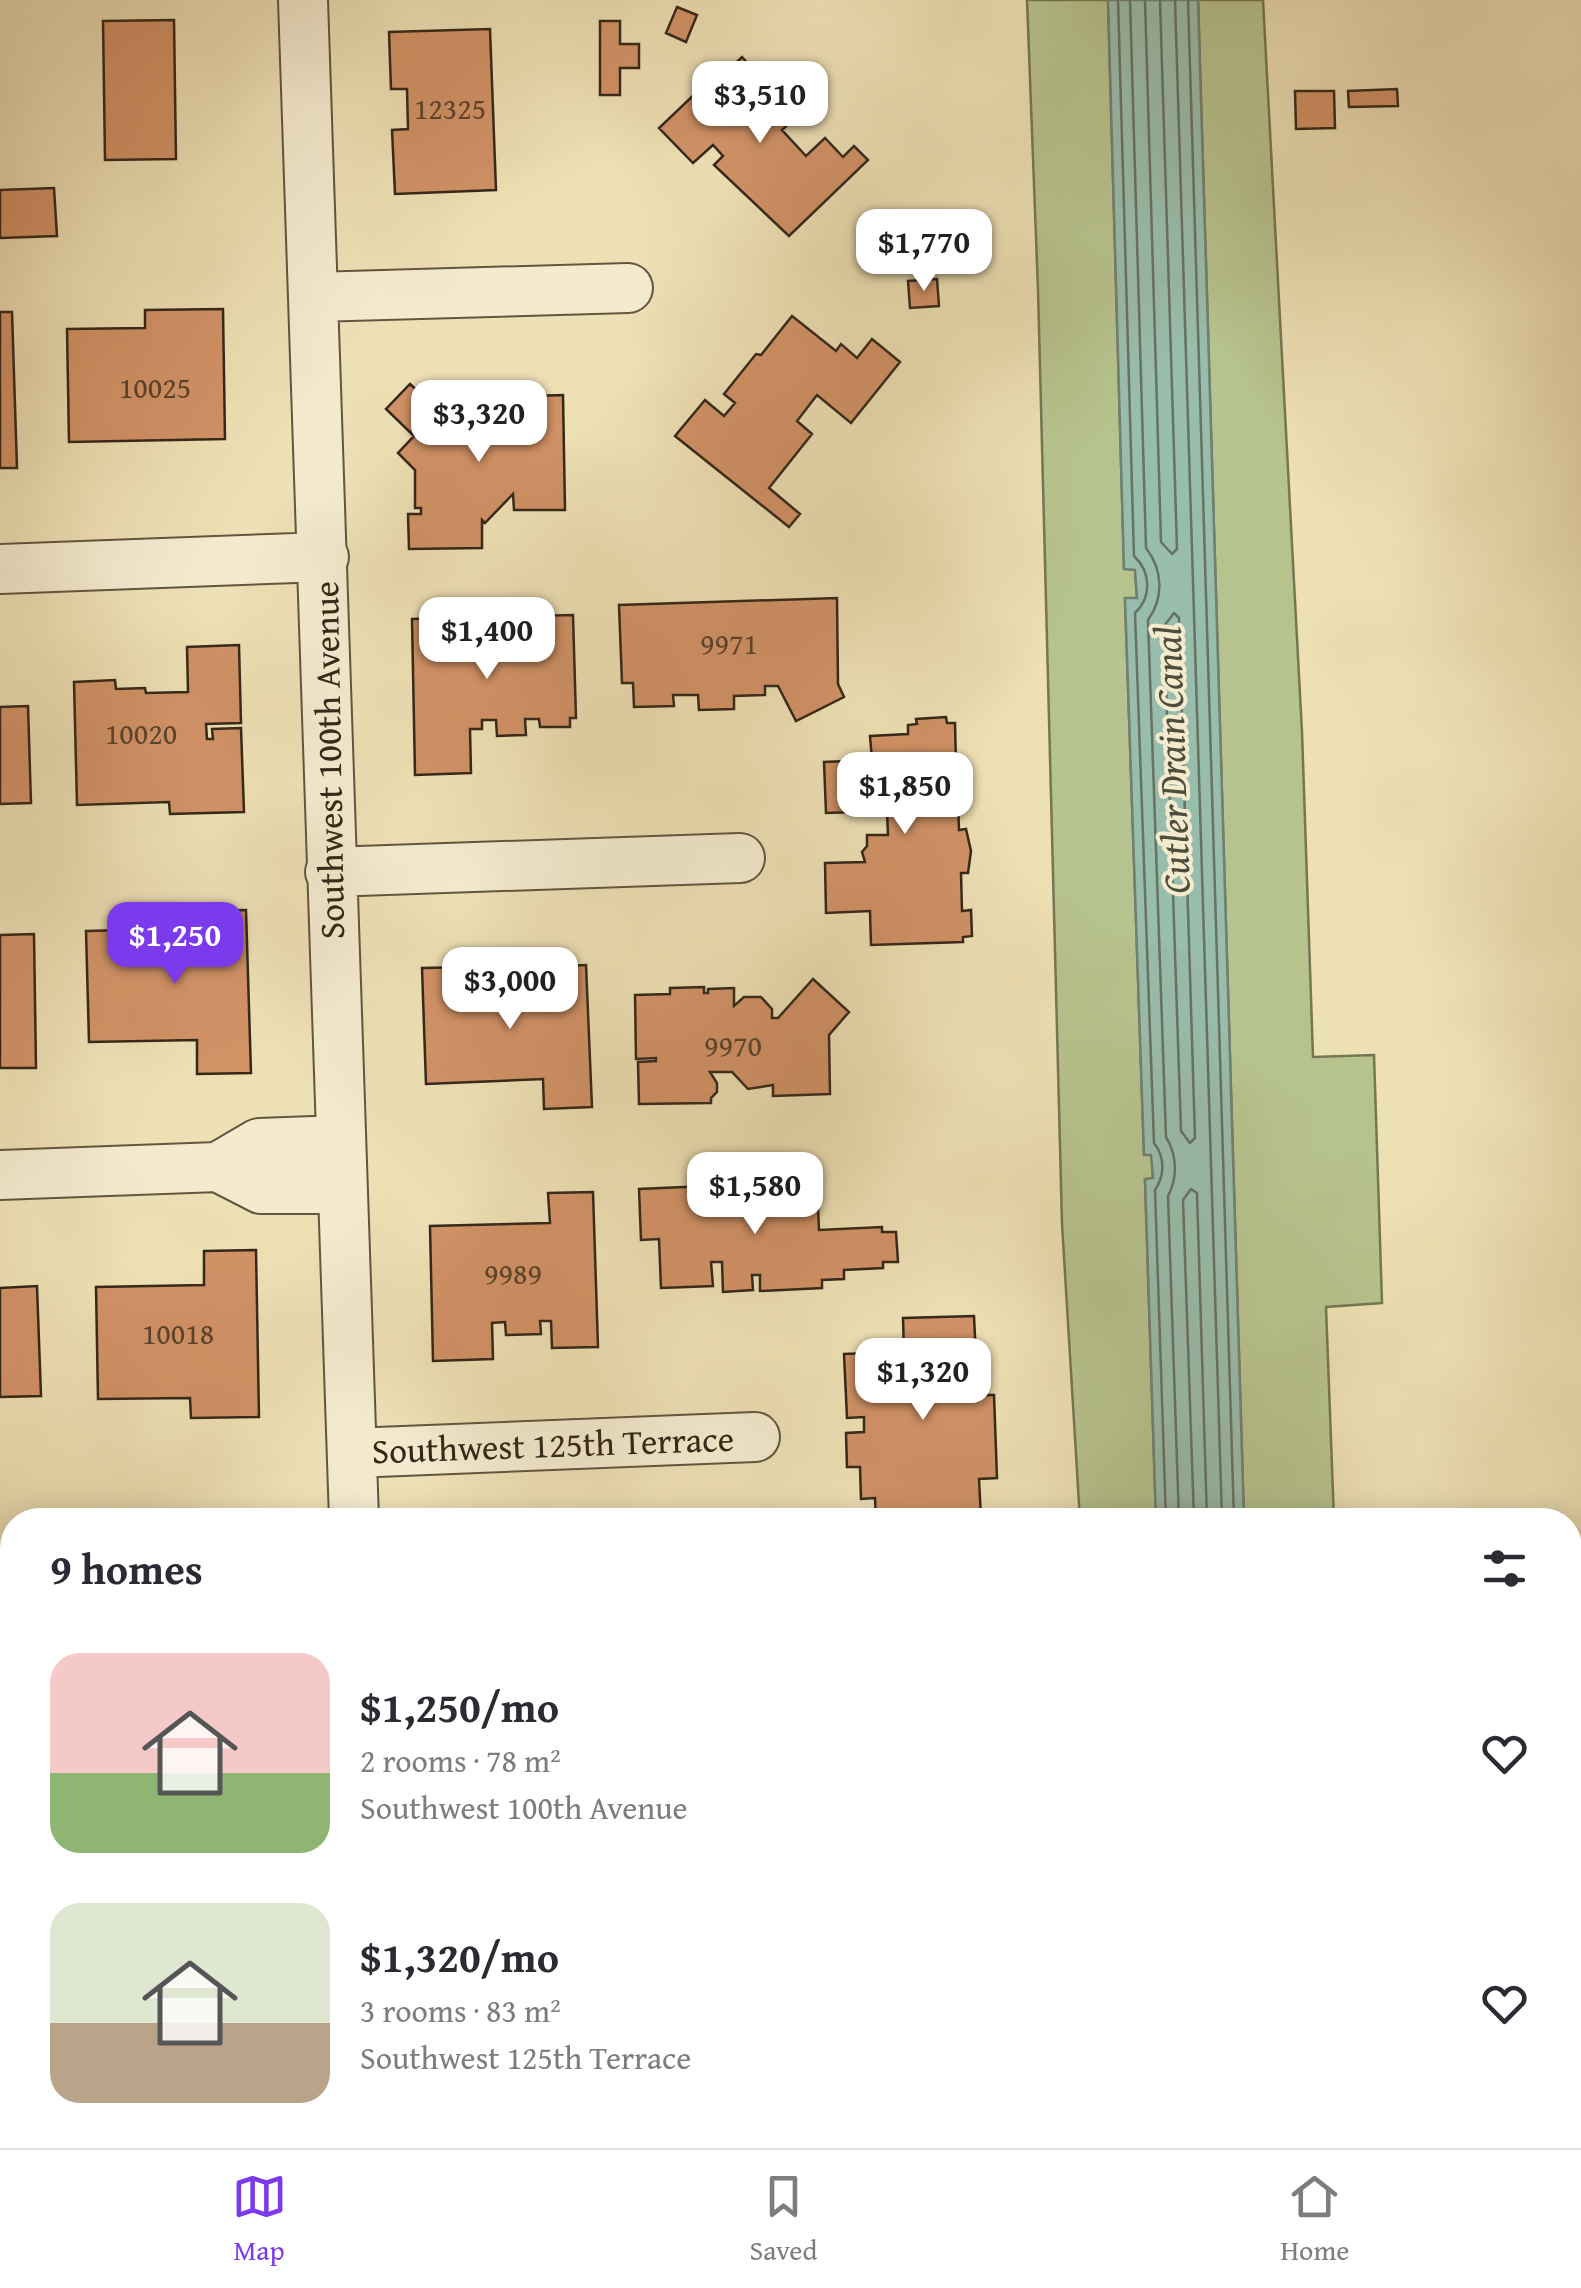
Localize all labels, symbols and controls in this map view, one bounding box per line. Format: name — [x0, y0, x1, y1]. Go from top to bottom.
pin: $3,510 — [679, 61, 841, 146]
text: $3,510 — [714, 70, 806, 117]
house number: 12325 — [414, 86, 486, 130]
pin: $1,770 — [843, 209, 1005, 294]
text: $1,770 — [878, 218, 970, 265]
house number: 10025 — [119, 365, 191, 409]
pin: $3,320 — [398, 380, 560, 465]
text: $3,320 — [433, 389, 525, 436]
street label: Southwest 100th Avenue — [300, 580, 357, 940]
pin: $1,400 — [406, 597, 568, 682]
text: $1,400 — [441, 606, 533, 653]
house number: 9971 — [700, 621, 758, 665]
water label: Cutler Drain Canal — [1138, 625, 1204, 895]
house number: 10020 — [105, 711, 177, 755]
pin: $1,850 — [824, 752, 986, 837]
text: $1,850 — [859, 761, 951, 808]
pin: $1,250 — [94, 902, 256, 987]
text: $1,250 — [129, 911, 221, 958]
pin: $3,000 — [429, 947, 591, 1032]
text: $3,000 — [464, 956, 556, 1003]
house number: 9970 — [704, 1023, 762, 1067]
pin: $1,580 — [674, 1152, 836, 1237]
text: $1,580 — [709, 1161, 801, 1208]
house number: 9989 — [484, 1251, 542, 1295]
house number: 10018 — [142, 1311, 214, 1355]
pin: $1,320 — [842, 1338, 1004, 1423]
text: $1,320 — [877, 1347, 969, 1394]
street label: Southwest 125th Terrace — [371, 1413, 735, 1476]
text: 9 homes — [50, 1538, 203, 1599]
icon: filters — [1477, 1541, 1532, 1596]
text: $1,250/mo — [360, 1676, 559, 1737]
icon: home — [130, 1693, 250, 1813]
icon: heart — [1477, 1726, 1532, 1781]
text: 2 rooms · 78 m² — [360, 1737, 561, 1784]
text: Southwest 100th Avenue — [360, 1784, 688, 1831]
text: $1,320/mo — [360, 1926, 559, 1987]
icon: home — [130, 1943, 250, 2063]
icon: heart — [1477, 1976, 1532, 2031]
text: 3 rooms · 83 m² — [360, 1987, 561, 2034]
text: Southwest 125th Terrace — [360, 2034, 691, 2081]
tab: Map — [232, 2169, 287, 2270]
tab: Saved — [750, 2169, 817, 2270]
tab: Home — [1281, 2169, 1349, 2270]

